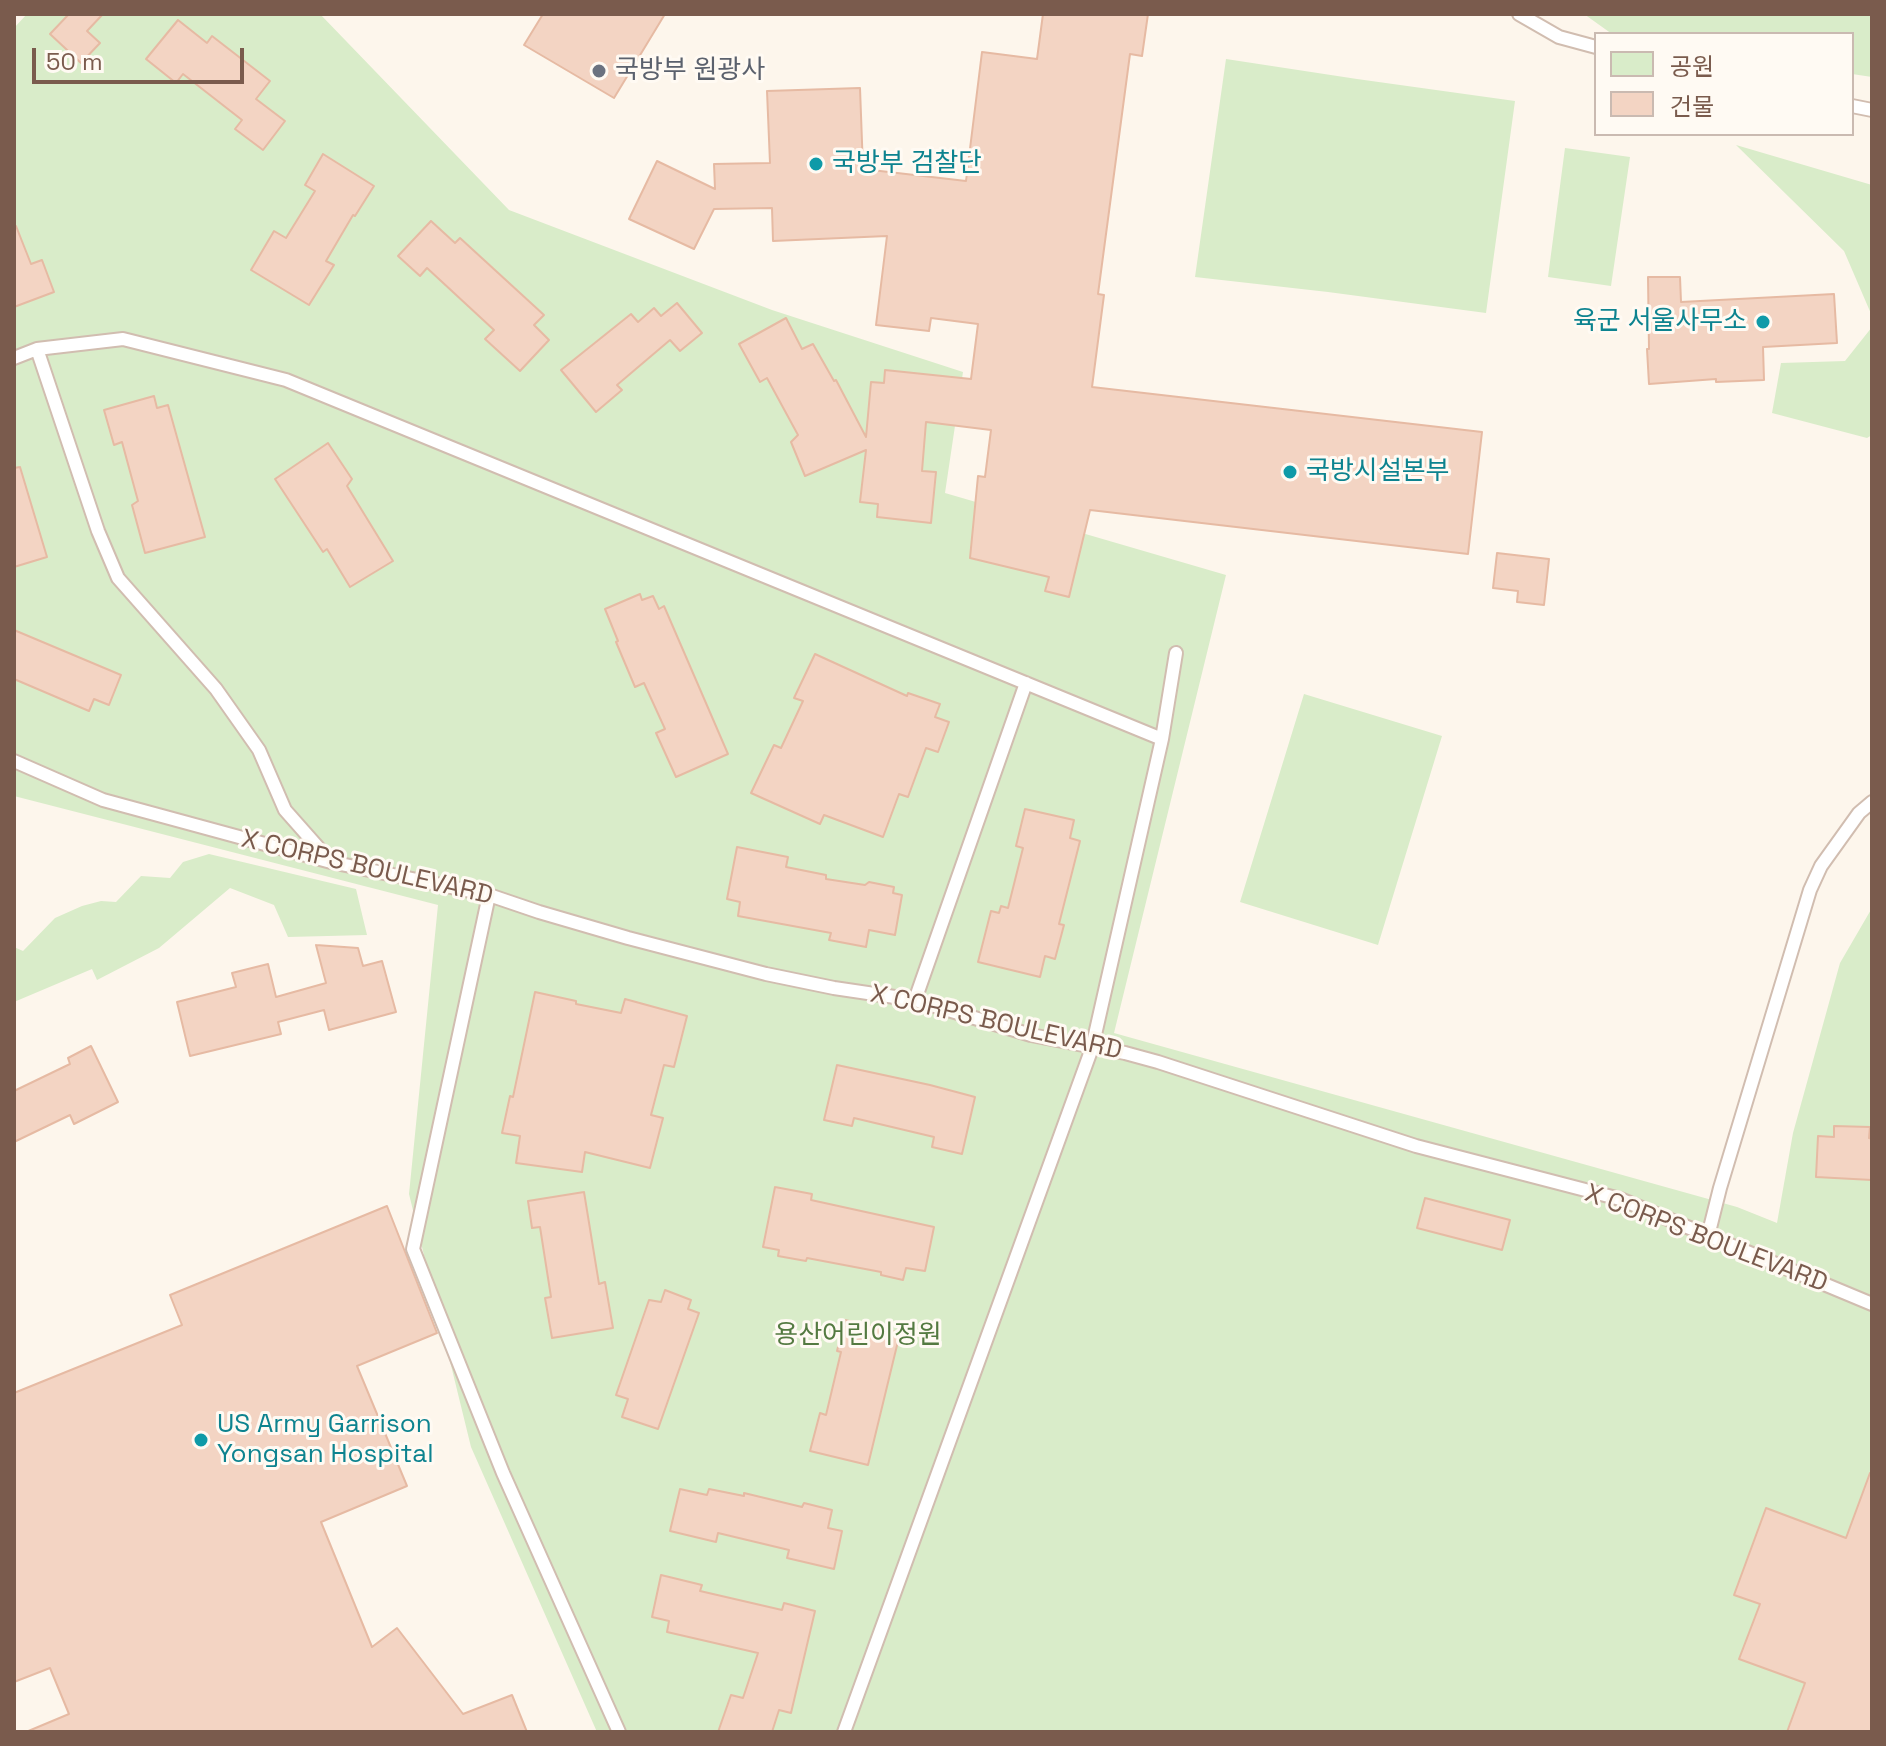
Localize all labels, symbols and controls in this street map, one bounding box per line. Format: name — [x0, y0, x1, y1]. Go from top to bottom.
scale bar — [36, 32, 248, 82]
legend — [1594, 32, 1854, 136]
text: 50 m — [46, 46, 103, 77]
text: 공원 — [1670, 51, 1714, 82]
place label: 국방부 원광사 — [615, 55, 765, 87]
marker: 국방부 원광사 — [590, 62, 608, 80]
text: 건물 — [1670, 91, 1714, 122]
place label: 국방부 검찰단 — [832, 148, 982, 180]
marker: 국방부 검찰단 — [807, 155, 825, 173]
place label: 육군 서울사무소 — [1573, 306, 1747, 338]
marker: 육군 서울사무소 — [1754, 313, 1772, 331]
place label: 국방시설본부 — [1306, 456, 1450, 488]
marker: 국방시설본부 — [1281, 463, 1299, 481]
street label: X CORPS BOULEVARD — [238, 824, 496, 912]
street label: X CORPS BOULEVARD — [867, 979, 1125, 1067]
street label: X CORPS BOULEVARD — [1580, 1178, 1832, 1300]
park label: 용산어린이정원 — [774, 1320, 942, 1352]
place label: US Army Garrison Yongsan Hospital — [217, 1409, 434, 1470]
marker: US Army Garrison Yongsan Hospital — [192, 1431, 210, 1449]

